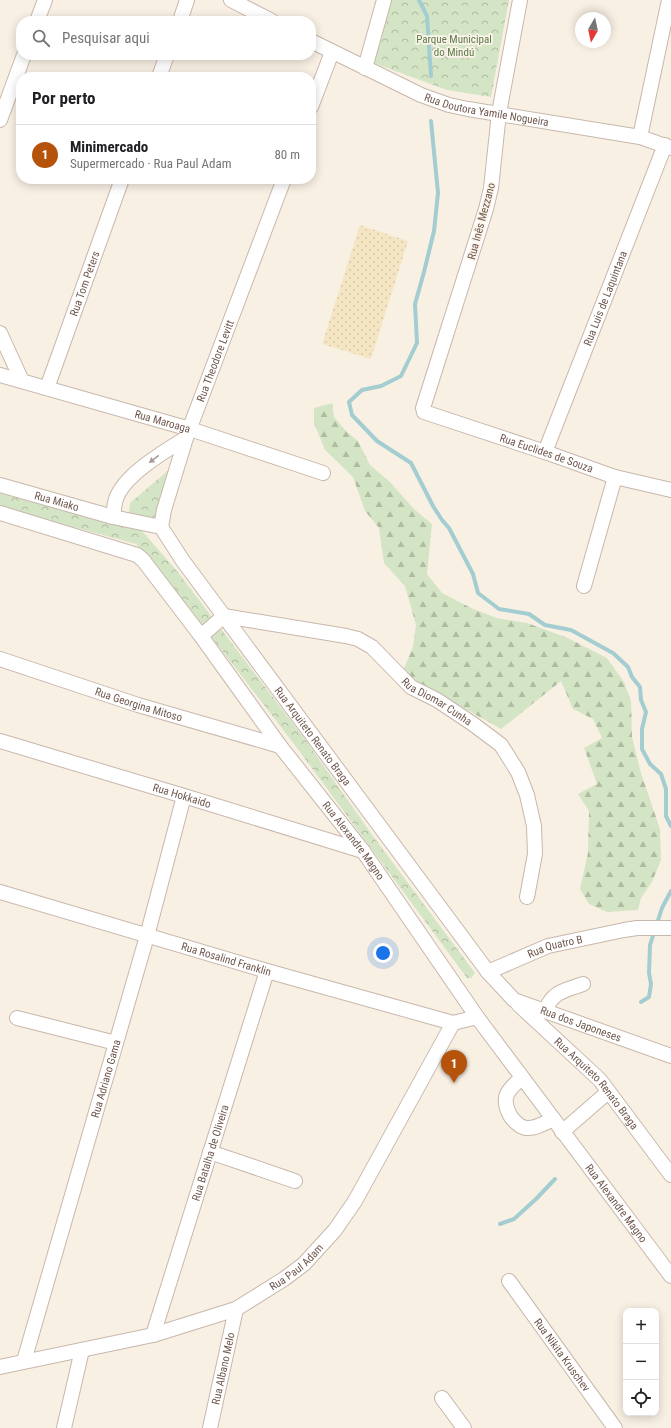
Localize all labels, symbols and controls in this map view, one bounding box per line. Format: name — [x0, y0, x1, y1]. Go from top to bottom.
north arrow — [575, 12, 611, 48]
search box — [16, 16, 316, 60]
icon: search — [30, 27, 52, 49]
text: Pesquisar aqui — [62, 29, 150, 47]
park label: Parque Municipal do Mindú — [416, 33, 492, 59]
text: Por perto — [32, 88, 96, 108]
street label: Rua Doutora Yamile Nogueira — [423, 91, 550, 129]
text: Minimercado — [70, 138, 148, 156]
text: 1 — [42, 147, 48, 162]
text: 80 m — [274, 147, 300, 162]
text: Supermercado · Rua Paul Adam — [70, 156, 232, 171]
street label: Rua Inês Mezzano — [465, 181, 498, 261]
street label: Rua Tom Peters — [67, 249, 103, 318]
street label: Rua Luis de Laquintana — [581, 249, 630, 348]
street label: Rua Theodore Levitt — [194, 318, 237, 404]
street label: Rua Maroaga — [133, 408, 192, 436]
street label: Rua Euclides de Souza — [498, 431, 595, 476]
one-way arrow — [148, 455, 159, 464]
street label: Rua Miako — [33, 489, 81, 514]
street label: Rua Diomar Cunha — [399, 675, 474, 728]
street label: Rua Arquiteto Renato Braga — [272, 684, 353, 788]
street label: Rua Georgina Mitoso — [93, 685, 184, 725]
street label: Rua Hokkaido — [151, 781, 213, 811]
street label: Rua Alexandre Magno — [319, 799, 387, 883]
street label: Rua Quatro B — [526, 933, 584, 961]
street label: Rua Rosalind Franklin — [180, 940, 273, 979]
your location — [373, 943, 393, 963]
street label: Rua dos Japoneses — [539, 1004, 623, 1045]
street label: Rua Arquiteto Renato Braga — [552, 1035, 641, 1132]
street label: Rua Adriano Gama — [89, 1038, 124, 1119]
pin: 1 — [441, 1050, 467, 1083]
street label: Rua Batalha de Oliveira — [189, 1103, 232, 1203]
street label: Rua Alexandre Magno — [582, 1162, 650, 1246]
street label: Rua Paul Adam — [267, 1241, 326, 1293]
map controls — [623, 1308, 659, 1416]
button: + — [623, 1308, 659, 1344]
street label: Rua Nikita Kruschev — [531, 1316, 593, 1394]
street label: Rua Albano Melo — [209, 1331, 238, 1406]
button: − — [623, 1344, 659, 1380]
button: locate — [623, 1380, 659, 1416]

